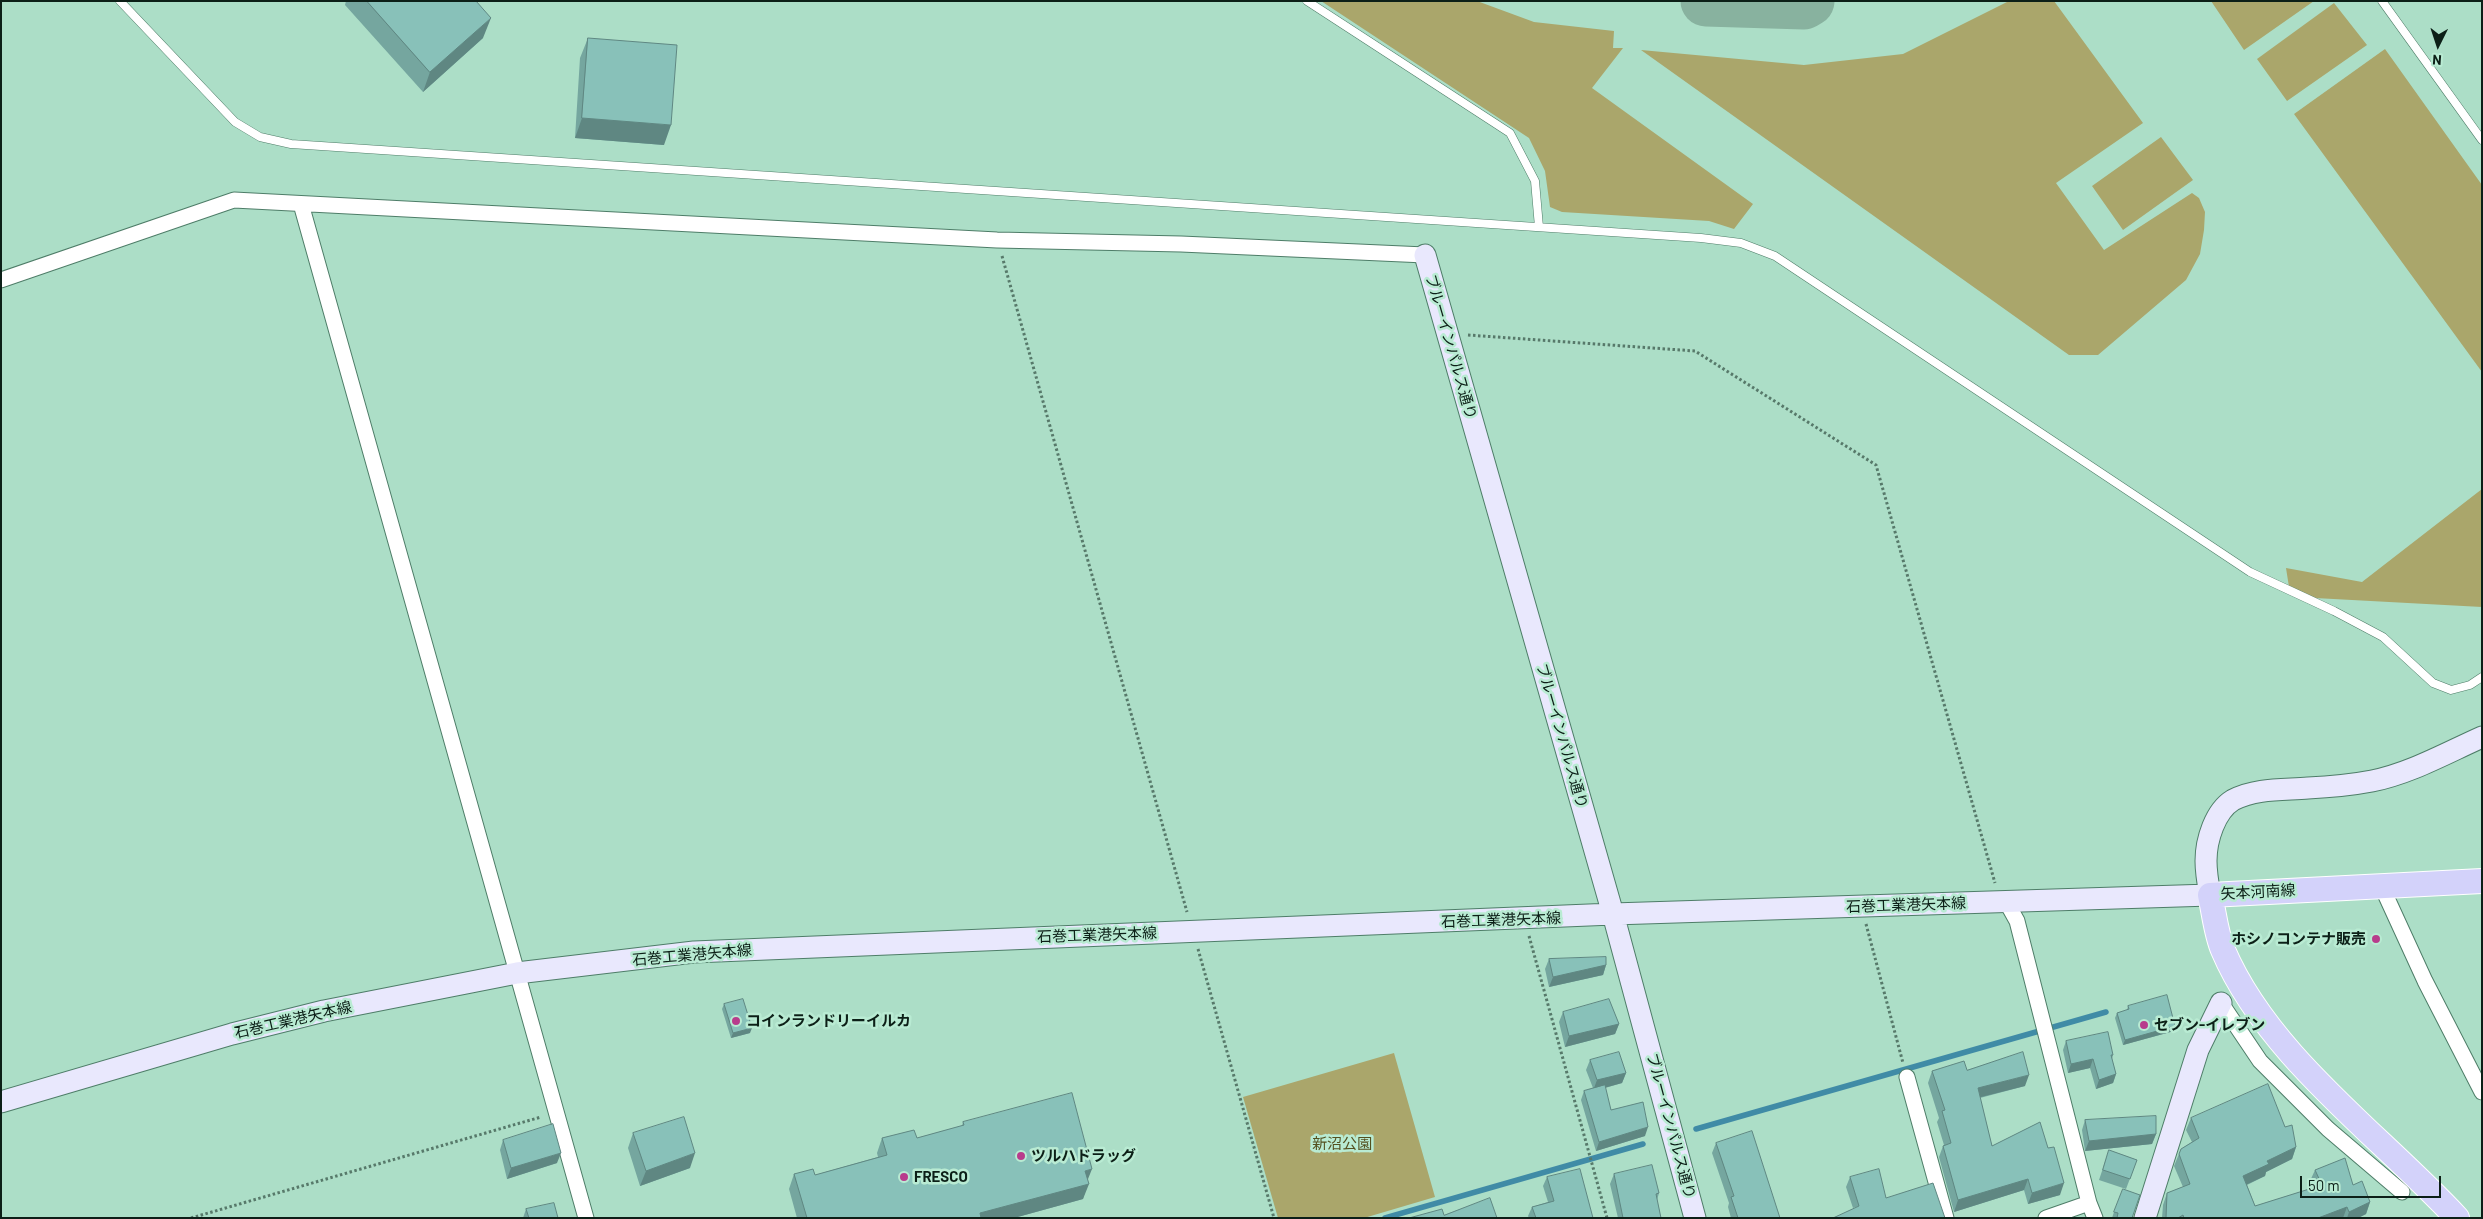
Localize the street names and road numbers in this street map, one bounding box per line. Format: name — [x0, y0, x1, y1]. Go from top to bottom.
street label: ブルーインパルス通り — [1422, 272, 1480, 422]
street label: ブルーインパルス通り — [1533, 661, 1591, 811]
street label: 矢本河南線 — [2220, 881, 2296, 903]
street label: 石巻工業港矢本線 — [1846, 894, 1966, 916]
street label: 石巻工業港矢本線 — [1441, 909, 1561, 931]
street label: 石巻工業港矢本線 — [1037, 924, 1157, 946]
street label: 石巻工業港矢本線 — [631, 941, 753, 969]
street label: 石巻工業港矢本線 — [233, 998, 353, 1042]
street label: ブルーインパルス通り — [1643, 1051, 1699, 1201]

